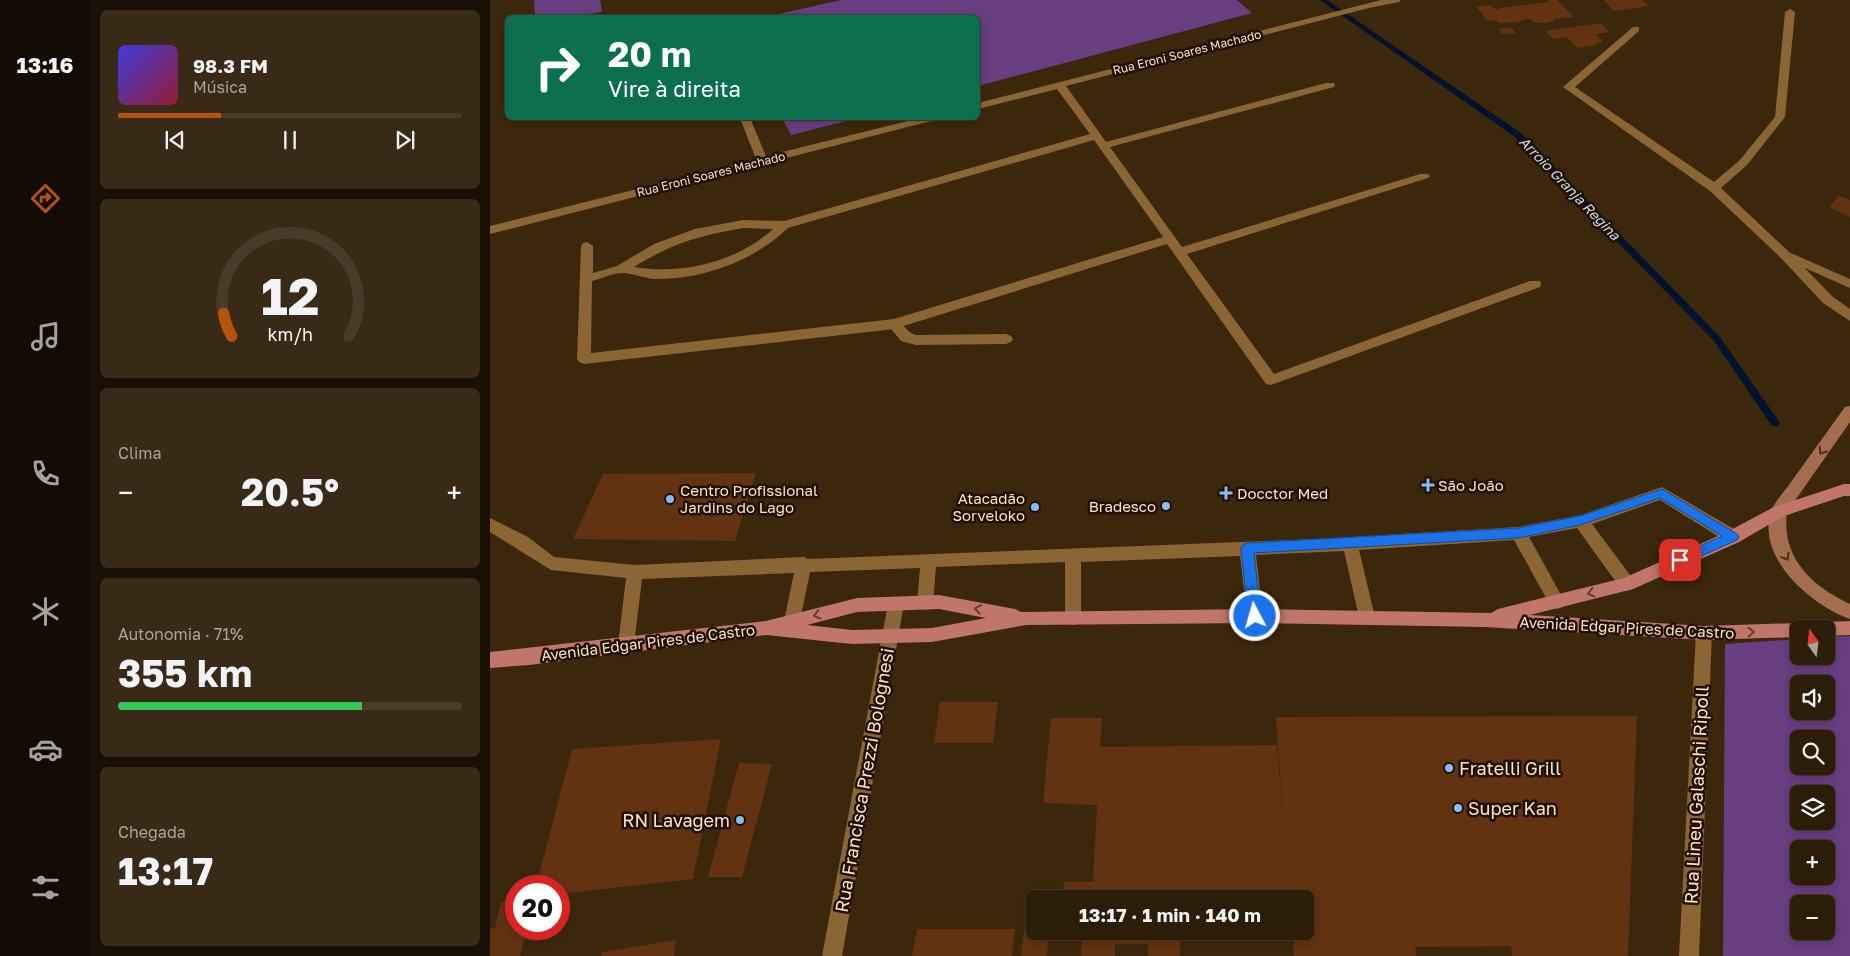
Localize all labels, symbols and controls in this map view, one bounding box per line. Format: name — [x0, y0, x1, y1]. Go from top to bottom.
street label: Rua Eroni Soares Machado — [1111, 26, 1263, 78]
text: 20 m — [608, 33, 691, 75]
icon: right — [525, 35, 590, 100]
text: 13:16 — [16, 51, 74, 78]
text: 98.3 FM — [193, 54, 268, 77]
text: Vire à direita — [608, 75, 741, 102]
text: Música — [193, 77, 247, 97]
icon: previous — [161, 126, 189, 154]
icon: pause — [276, 126, 304, 154]
icon: next — [391, 126, 419, 154]
water label: Arroio Granja Regina — [1516, 133, 1625, 244]
street label: Rua Eroni Soares Machado — [635, 148, 787, 200]
icon: directions — [28, 181, 63, 216]
text: 12 — [261, 264, 319, 326]
icon: music — [28, 319, 63, 354]
text: km/h — [267, 323, 313, 345]
text: Clima — [118, 443, 162, 463]
one-way arrow — [1819, 446, 1828, 455]
icon: phone — [28, 456, 63, 491]
text: 20.5° — [241, 469, 339, 514]
text: − — [118, 476, 133, 509]
text: + — [447, 476, 462, 509]
place label: São João — [1438, 476, 1504, 494]
marker: São João — [1422, 479, 1434, 491]
place label: Centro Profissional Jardins do Lago — [680, 481, 818, 516]
place label: Docctor Med — [1237, 484, 1328, 502]
marker: Docctor Med — [1219, 486, 1233, 500]
place label: Atacadão Sorveloko — [952, 489, 1025, 524]
marker: Centro Profissional Jardins do Lago — [664, 493, 676, 505]
place label: Bradesco — [1089, 497, 1156, 515]
marker: Bradesco — [1160, 500, 1172, 512]
marker: Atacadão Sorveloko — [1029, 501, 1041, 513]
pin — [1659, 539, 1701, 581]
icon: arrive — [1666, 546, 1694, 574]
one-way arrow — [1780, 552, 1790, 561]
one-way arrow — [1587, 587, 1596, 598]
position arrow — [1228, 589, 1280, 641]
icon: climate — [28, 594, 63, 629]
one-way arrow — [973, 605, 982, 615]
one-way arrow — [813, 609, 822, 620]
street label: Avenida Edgar Pires de Castro — [1519, 612, 1735, 642]
street label: Avenida Edgar Pires de Castro — [540, 620, 756, 664]
north arrow — [1790, 620, 1835, 665]
map controls — [1790, 620, 1835, 940]
text: Autonomia · 71% — [118, 624, 244, 644]
one-way arrow — [1747, 626, 1755, 637]
street label: Rua Francisca Prezzi Bolognesi — [830, 646, 898, 914]
text: 355 km — [118, 650, 252, 695]
button: sound — [1790, 675, 1835, 720]
street label: Rua Lineu Galaschi Ripoll — [1679, 685, 1713, 905]
button: search — [1790, 730, 1835, 775]
icon: car — [28, 732, 63, 767]
place label: Fratelli Grill — [1459, 757, 1561, 779]
marker: Fratelli Grill — [1443, 762, 1455, 774]
button: layers — [1790, 785, 1835, 830]
place label: Super Kan — [1468, 797, 1557, 819]
marker: Super Kan — [1452, 802, 1464, 814]
place label: RN Lavagem — [622, 809, 730, 831]
marker: RN Lavagem — [734, 814, 746, 826]
text: Chegada — [118, 822, 186, 842]
button: + — [1790, 840, 1835, 885]
text: 13:17 — [118, 848, 213, 893]
icon: filters — [28, 870, 63, 905]
speed limit sign: 20 — [505, 875, 570, 940]
button: − — [1790, 895, 1835, 940]
text: 13:17 · 1 min · 140 m — [1079, 903, 1261, 926]

